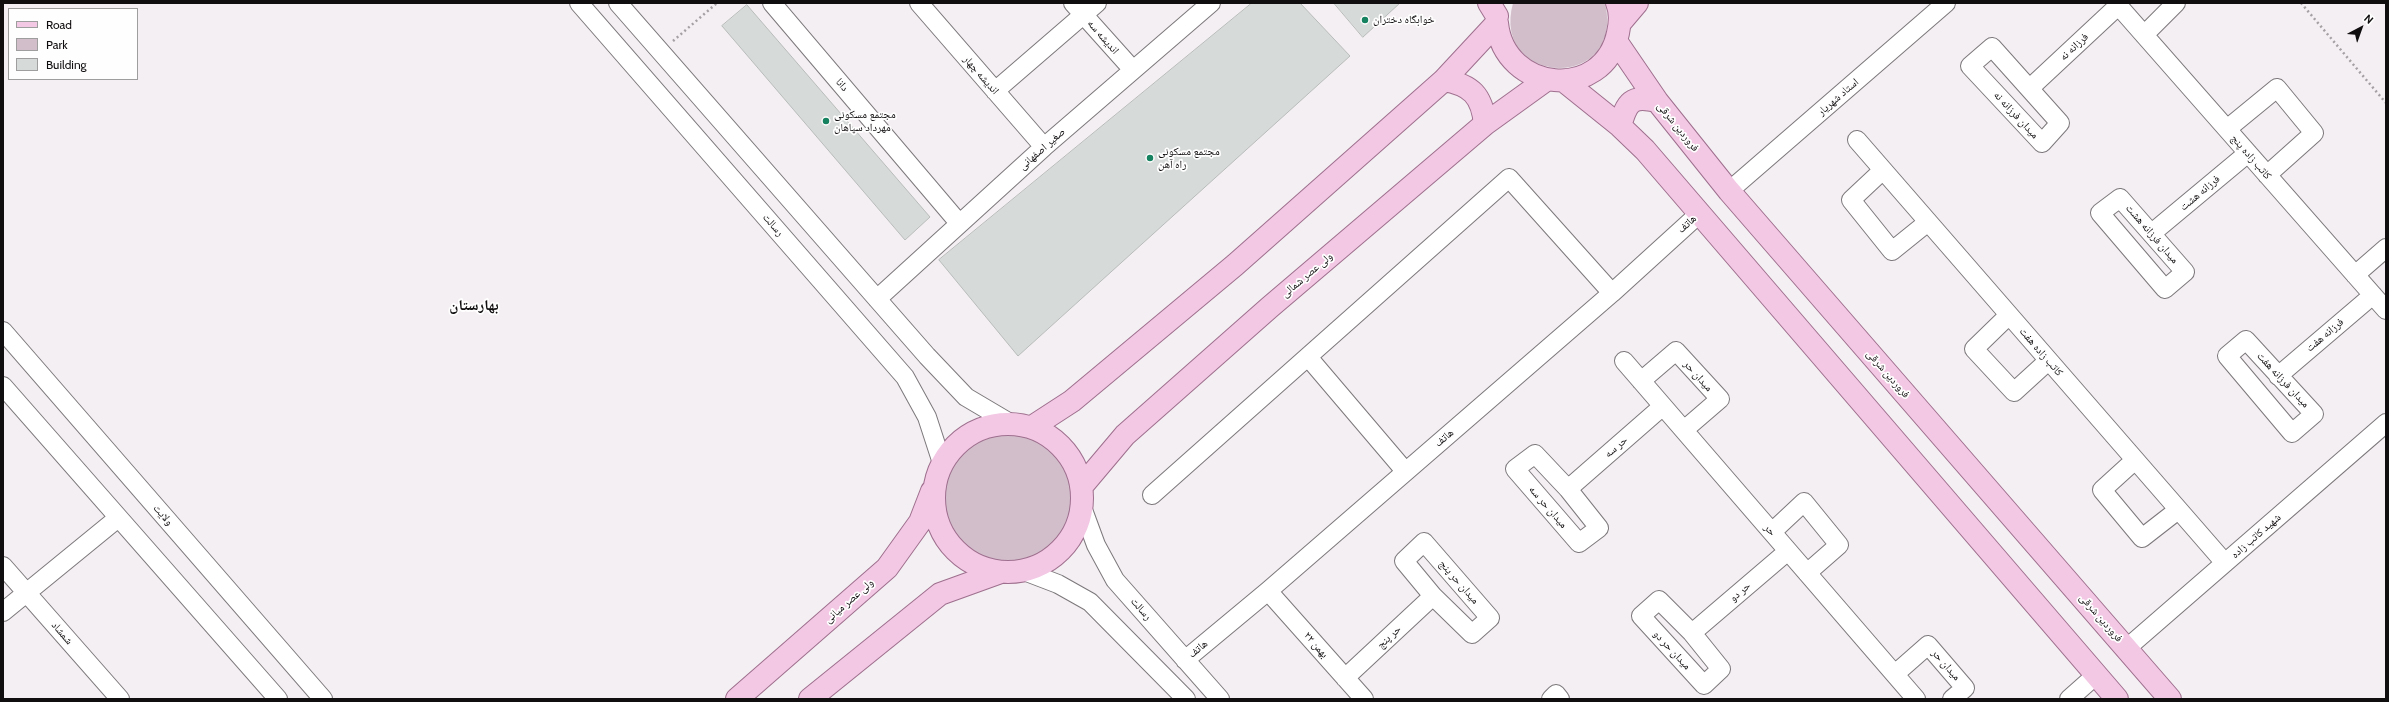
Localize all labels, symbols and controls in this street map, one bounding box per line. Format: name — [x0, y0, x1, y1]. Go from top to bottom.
legend — [8, 8, 138, 80]
north arrow — [2341, 8, 2381, 48]
text: N — [2361, 11, 2376, 27]
place label: خوابگاه دختران — [1373, 13, 1435, 27]
marker: خوابگاه دختران — [1360, 15, 1370, 25]
text: Road — [46, 17, 72, 32]
street label: اندیشه سه — [1084, 17, 1122, 57]
street label: فرزانه نه — [2057, 30, 2091, 64]
text: Park — [46, 37, 68, 52]
street label: اندیشه چهار — [960, 53, 1002, 97]
text: Building — [46, 57, 87, 72]
street label: دانا — [833, 76, 851, 94]
street label: استاد شهریار — [1815, 76, 1861, 118]
street label: میدان فرزانه نه — [1991, 89, 2041, 141]
street label: فروردین شرقی — [1654, 100, 1702, 154]
place label: مجتمع مسکونی مهرداد سپاهان — [834, 108, 896, 134]
marker: مجتمع مسکونی مهرداد سپاهان — [821, 116, 831, 126]
street label: صغیر اصفهانی — [1016, 125, 1068, 173]
street label: کاتب زاده پنج — [2228, 132, 2274, 182]
place label: مجتمع مسکونی راه آهن — [1158, 145, 1220, 171]
marker: مجتمع مسکونی راه آهن — [1145, 153, 1155, 163]
street label: فرزانه هشت — [2177, 172, 2223, 214]
street label: میدان فرزانه هشت — [2123, 202, 2181, 266]
street label: رسالت — [760, 211, 786, 239]
street label: هاتف — [1675, 212, 1699, 236]
street label: ولی عصر شمالی — [1279, 250, 1335, 300]
district label: بهارستان — [449, 297, 499, 315]
street label: فرزانه هفت — [2303, 315, 2347, 355]
street label: کاتب زاده هفت — [2016, 325, 2066, 379]
street label: فروردین شرقی — [1863, 347, 1913, 401]
street label: میدان فرزانه هفت — [2254, 350, 2312, 410]
street label: میدان حر — [1681, 358, 1715, 394]
street label: هاتف — [1432, 426, 1456, 450]
street label: حر سه — [1602, 433, 1630, 461]
street label: میدان حر سه — [1526, 483, 1570, 531]
street label: ولایت — [150, 502, 176, 528]
street label: شهید کاتب زاده — [2228, 511, 2284, 561]
street label: حر — [1761, 521, 1779, 539]
street label: میدان حر پنج — [1436, 557, 1482, 607]
street label: ولی عصر میانی — [822, 576, 876, 626]
street label: حر دو — [1727, 579, 1753, 605]
street label: فروردین شرقی — [2076, 591, 2126, 645]
street label: رسالت — [1128, 595, 1154, 623]
street label: شمشاد — [48, 619, 76, 647]
street label: حر پنج — [1374, 623, 1404, 651]
street label: میدان حر دو — [1650, 627, 1694, 673]
street label: ۲۲ بهمن — [1301, 629, 1331, 661]
street label: هاتف — [1186, 637, 1210, 661]
street label: میدان حر — [1929, 647, 1963, 683]

